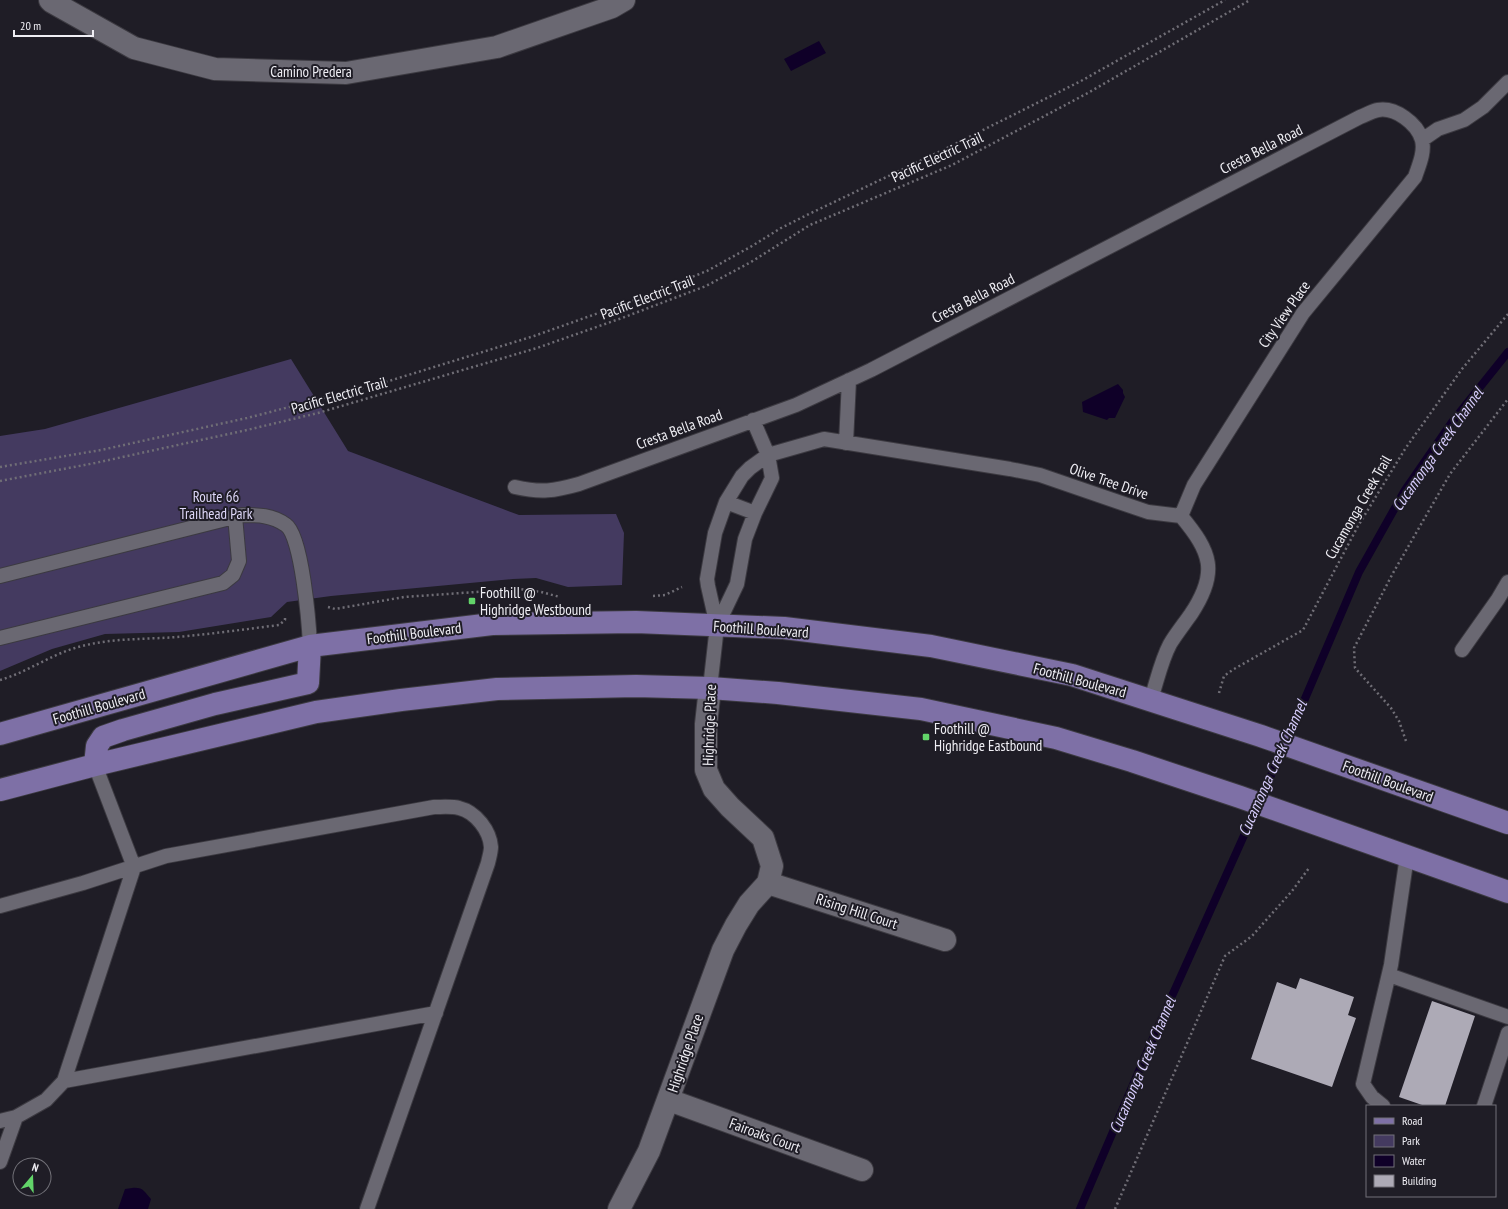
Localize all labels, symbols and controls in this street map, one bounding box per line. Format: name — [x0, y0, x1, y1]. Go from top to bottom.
scale bar — [14, 12, 93, 38]
text: 20 m — [20, 18, 41, 33]
street label: Camino Predera — [270, 62, 352, 81]
street label: Cresta Bella Road — [1216, 120, 1306, 178]
street label: Pacific Electric Trail — [888, 127, 986, 186]
street label: Cresta Bella Road — [928, 269, 1018, 327]
street label: Pacific Electric Trail — [598, 270, 697, 324]
street label: City View Place — [1254, 277, 1314, 351]
street label: Pacific Electric Trail — [289, 372, 390, 418]
water label: Cucamonga Creek Channel — [1387, 382, 1488, 515]
street label: Cresta Bella Road — [633, 405, 725, 453]
street label: Cucamonga Creek Trail — [1321, 451, 1396, 562]
street label: Olive Tree Drive — [1067, 459, 1151, 503]
park label: Route 66 Trailhead Park — [179, 487, 253, 523]
place label: Foothill @ Highridge Westbound — [480, 583, 591, 619]
marker: Foothill @ Highridge Westbound — [467, 596, 477, 606]
street label: Foothill Boulevard — [713, 616, 809, 642]
street label: Foothill Boulevard — [366, 618, 462, 648]
street label: Foothill Boulevard — [1032, 658, 1128, 702]
street label: Foothill Boulevard — [51, 684, 147, 728]
street label: Highridge Place — [698, 684, 720, 766]
water label: Cucamonga Creek Channel — [1233, 696, 1311, 839]
place label: Foothill @ Highridge Eastbound — [934, 719, 1042, 755]
marker: Foothill @ Highridge Eastbound — [921, 732, 931, 742]
street label: Foothill Boulevard — [1340, 756, 1436, 806]
street label: Rising Hill Court — [814, 889, 900, 933]
water label: Cucamonga Creek Channel — [1104, 993, 1180, 1136]
street label: Highridge Place — [663, 1011, 707, 1095]
legend — [1366, 1105, 1496, 1197]
street label: Fairoaks Court — [727, 1113, 803, 1157]
text: Road — [1402, 1113, 1422, 1128]
text: Park — [1402, 1133, 1420, 1148]
text: Water — [1402, 1153, 1427, 1168]
north arrow — [12, 1157, 52, 1197]
text: N — [30, 1160, 40, 1175]
text: Building — [1402, 1173, 1437, 1188]

